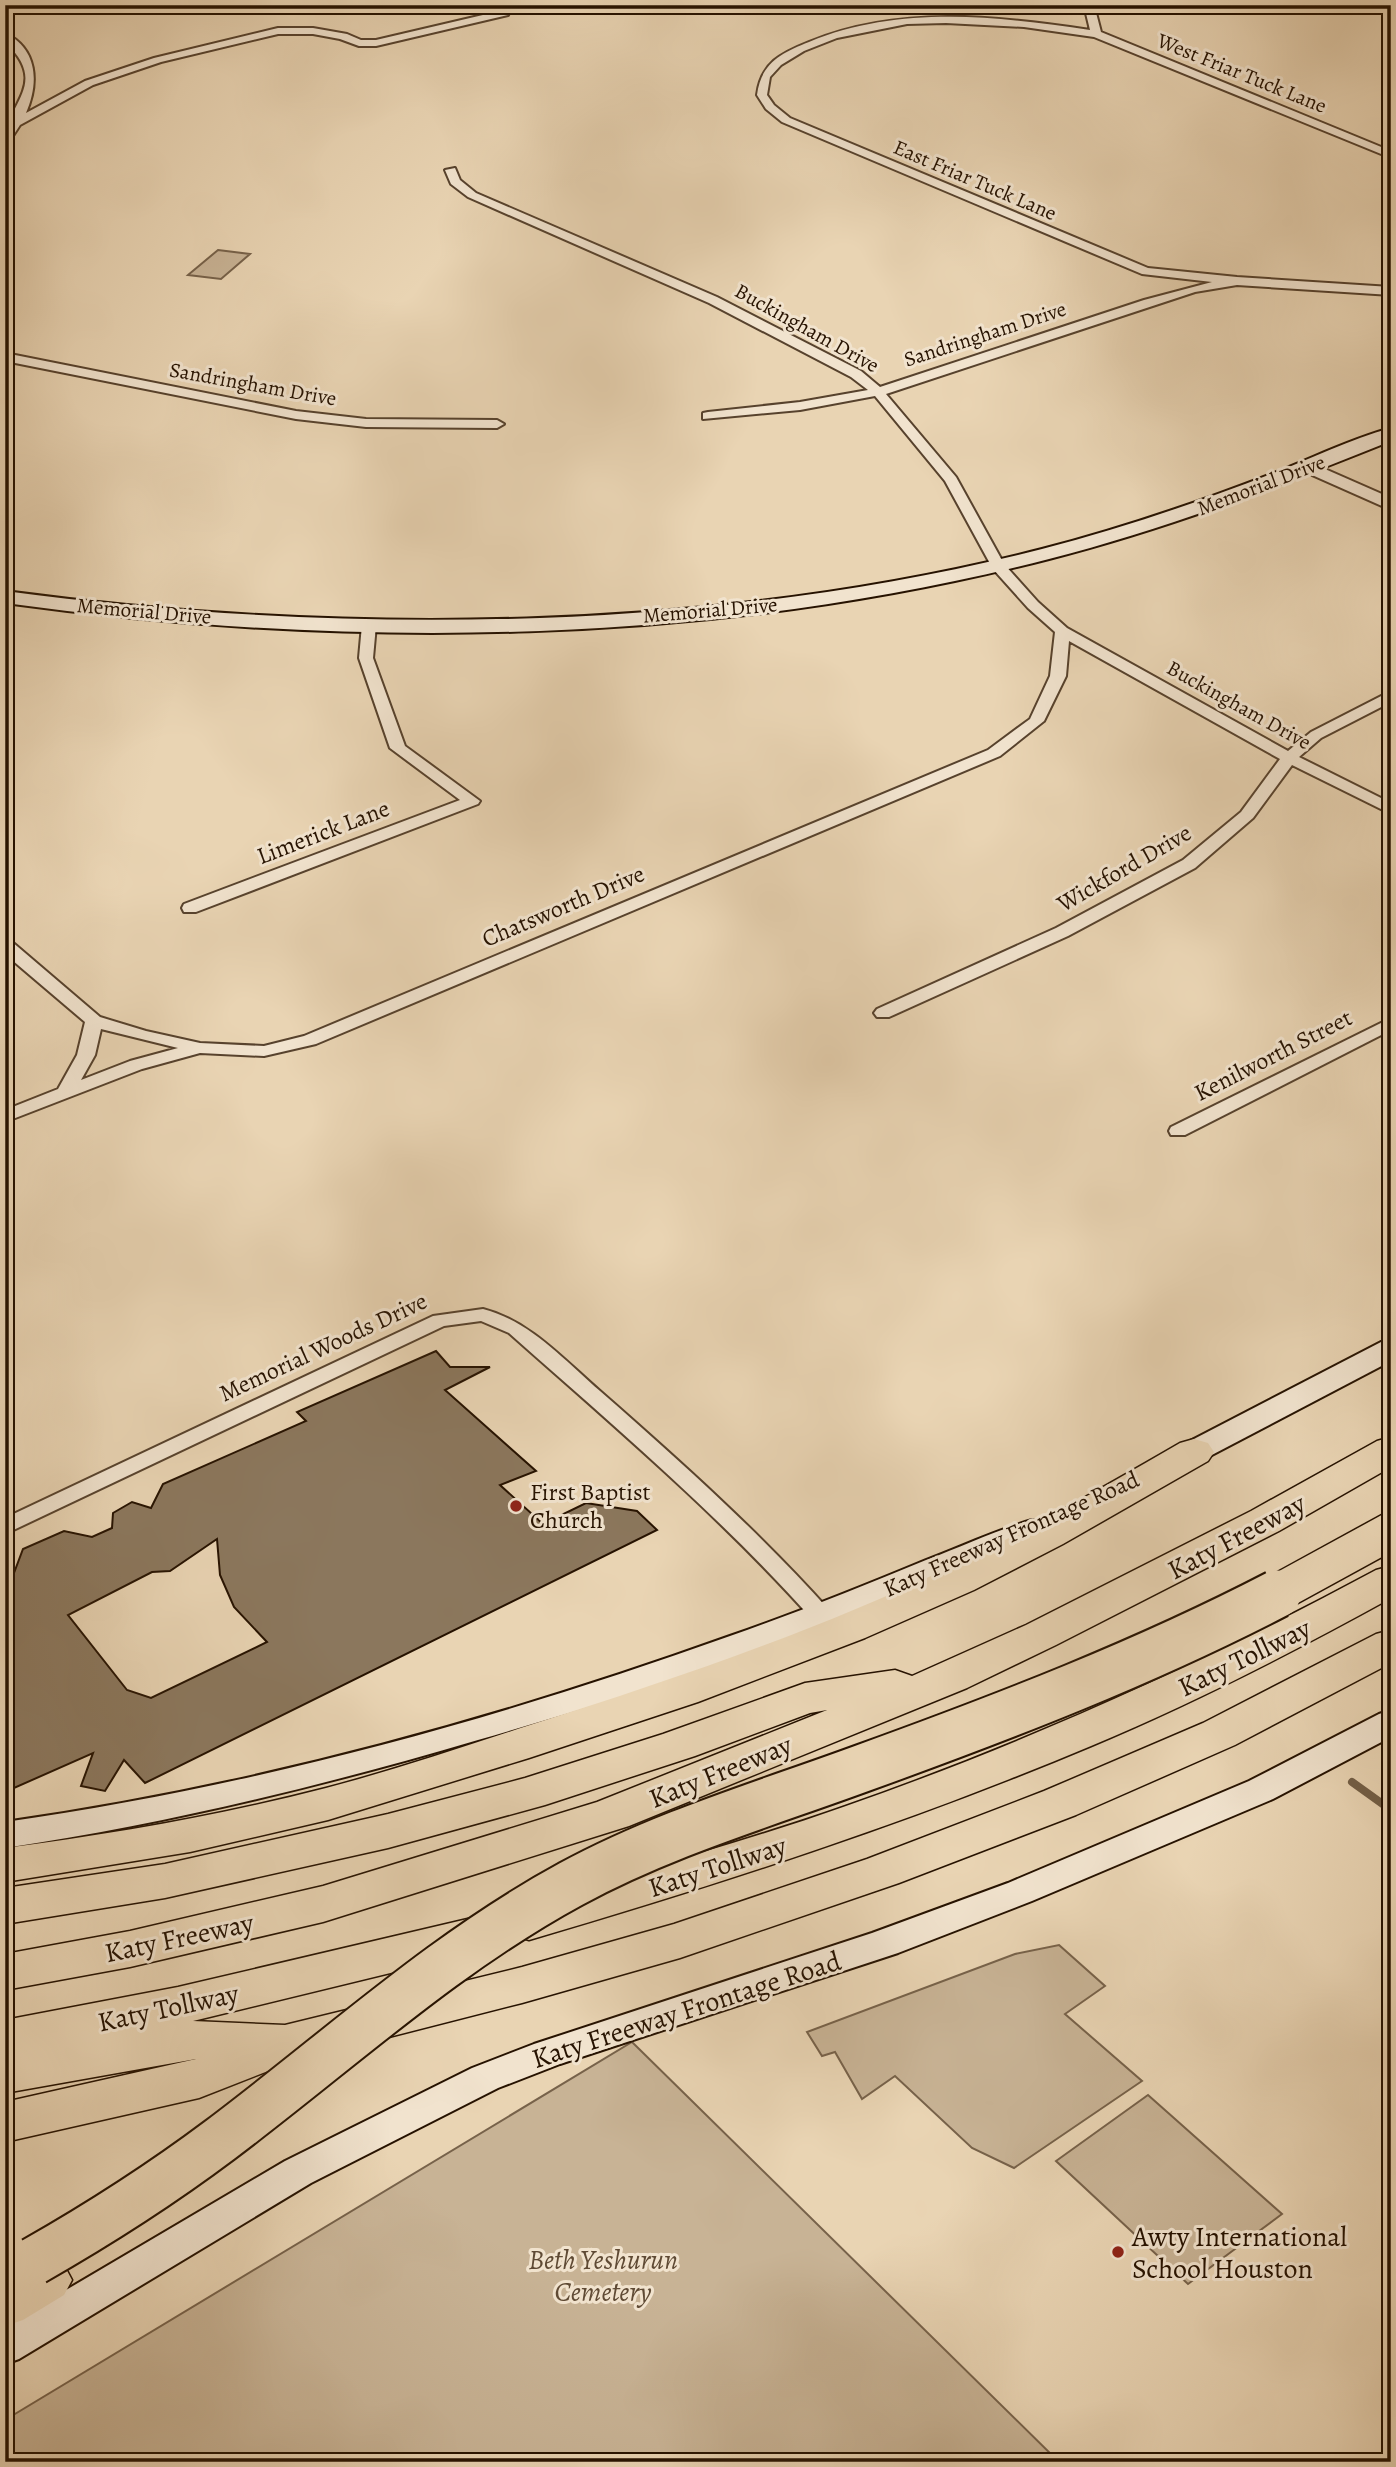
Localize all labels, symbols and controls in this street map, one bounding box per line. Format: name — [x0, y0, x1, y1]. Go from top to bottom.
street label: West Friar Tuck Lane — [1152, 26, 1331, 120]
street label: East Friar Tuck Lane — [889, 133, 1061, 227]
street label: Buckingham Drive — [730, 277, 884, 379]
street label: Sandringham Drive — [900, 295, 1070, 373]
street label: Sandringham Drive — [167, 356, 339, 412]
street label: Memorial Drive — [1193, 448, 1329, 522]
street label: Memorial Drive — [642, 590, 778, 630]
street label: Memorial Drive — [76, 591, 212, 631]
street label: Buckingham Drive — [1162, 654, 1316, 756]
street label: Limerick Lane — [252, 792, 394, 872]
street label: Wickford Drive — [1050, 817, 1197, 920]
street label: Chatsworth Drive — [477, 857, 649, 955]
street label: Kenilworth Street — [1189, 1001, 1357, 1109]
street label: Memorial Woods Drive — [214, 1285, 432, 1409]
street label: Katy Freeway Frontage Road — [878, 1463, 1144, 1605]
place label: First Baptist Church — [530, 1476, 651, 1536]
street label: Katy Freeway — [1161, 1484, 1313, 1589]
marker: First Baptist Church — [508, 1498, 524, 1514]
street label: Katy Tollway — [1172, 1609, 1318, 1706]
street label: Katy Freeway — [643, 1726, 798, 1818]
street label: Katy Tollway — [643, 1827, 792, 1907]
street label: Katy Freeway — [101, 1904, 258, 1972]
street label: Katy Freeway Frontage Road — [527, 1942, 847, 2078]
street label: Katy Tollway — [94, 1974, 243, 2041]
place label: Awty International School Houston — [1131, 2218, 1347, 2288]
park label: Beth Yeshurun Cemetery — [528, 2241, 678, 2311]
marker: Awty International School Houston — [1110, 2244, 1126, 2260]

